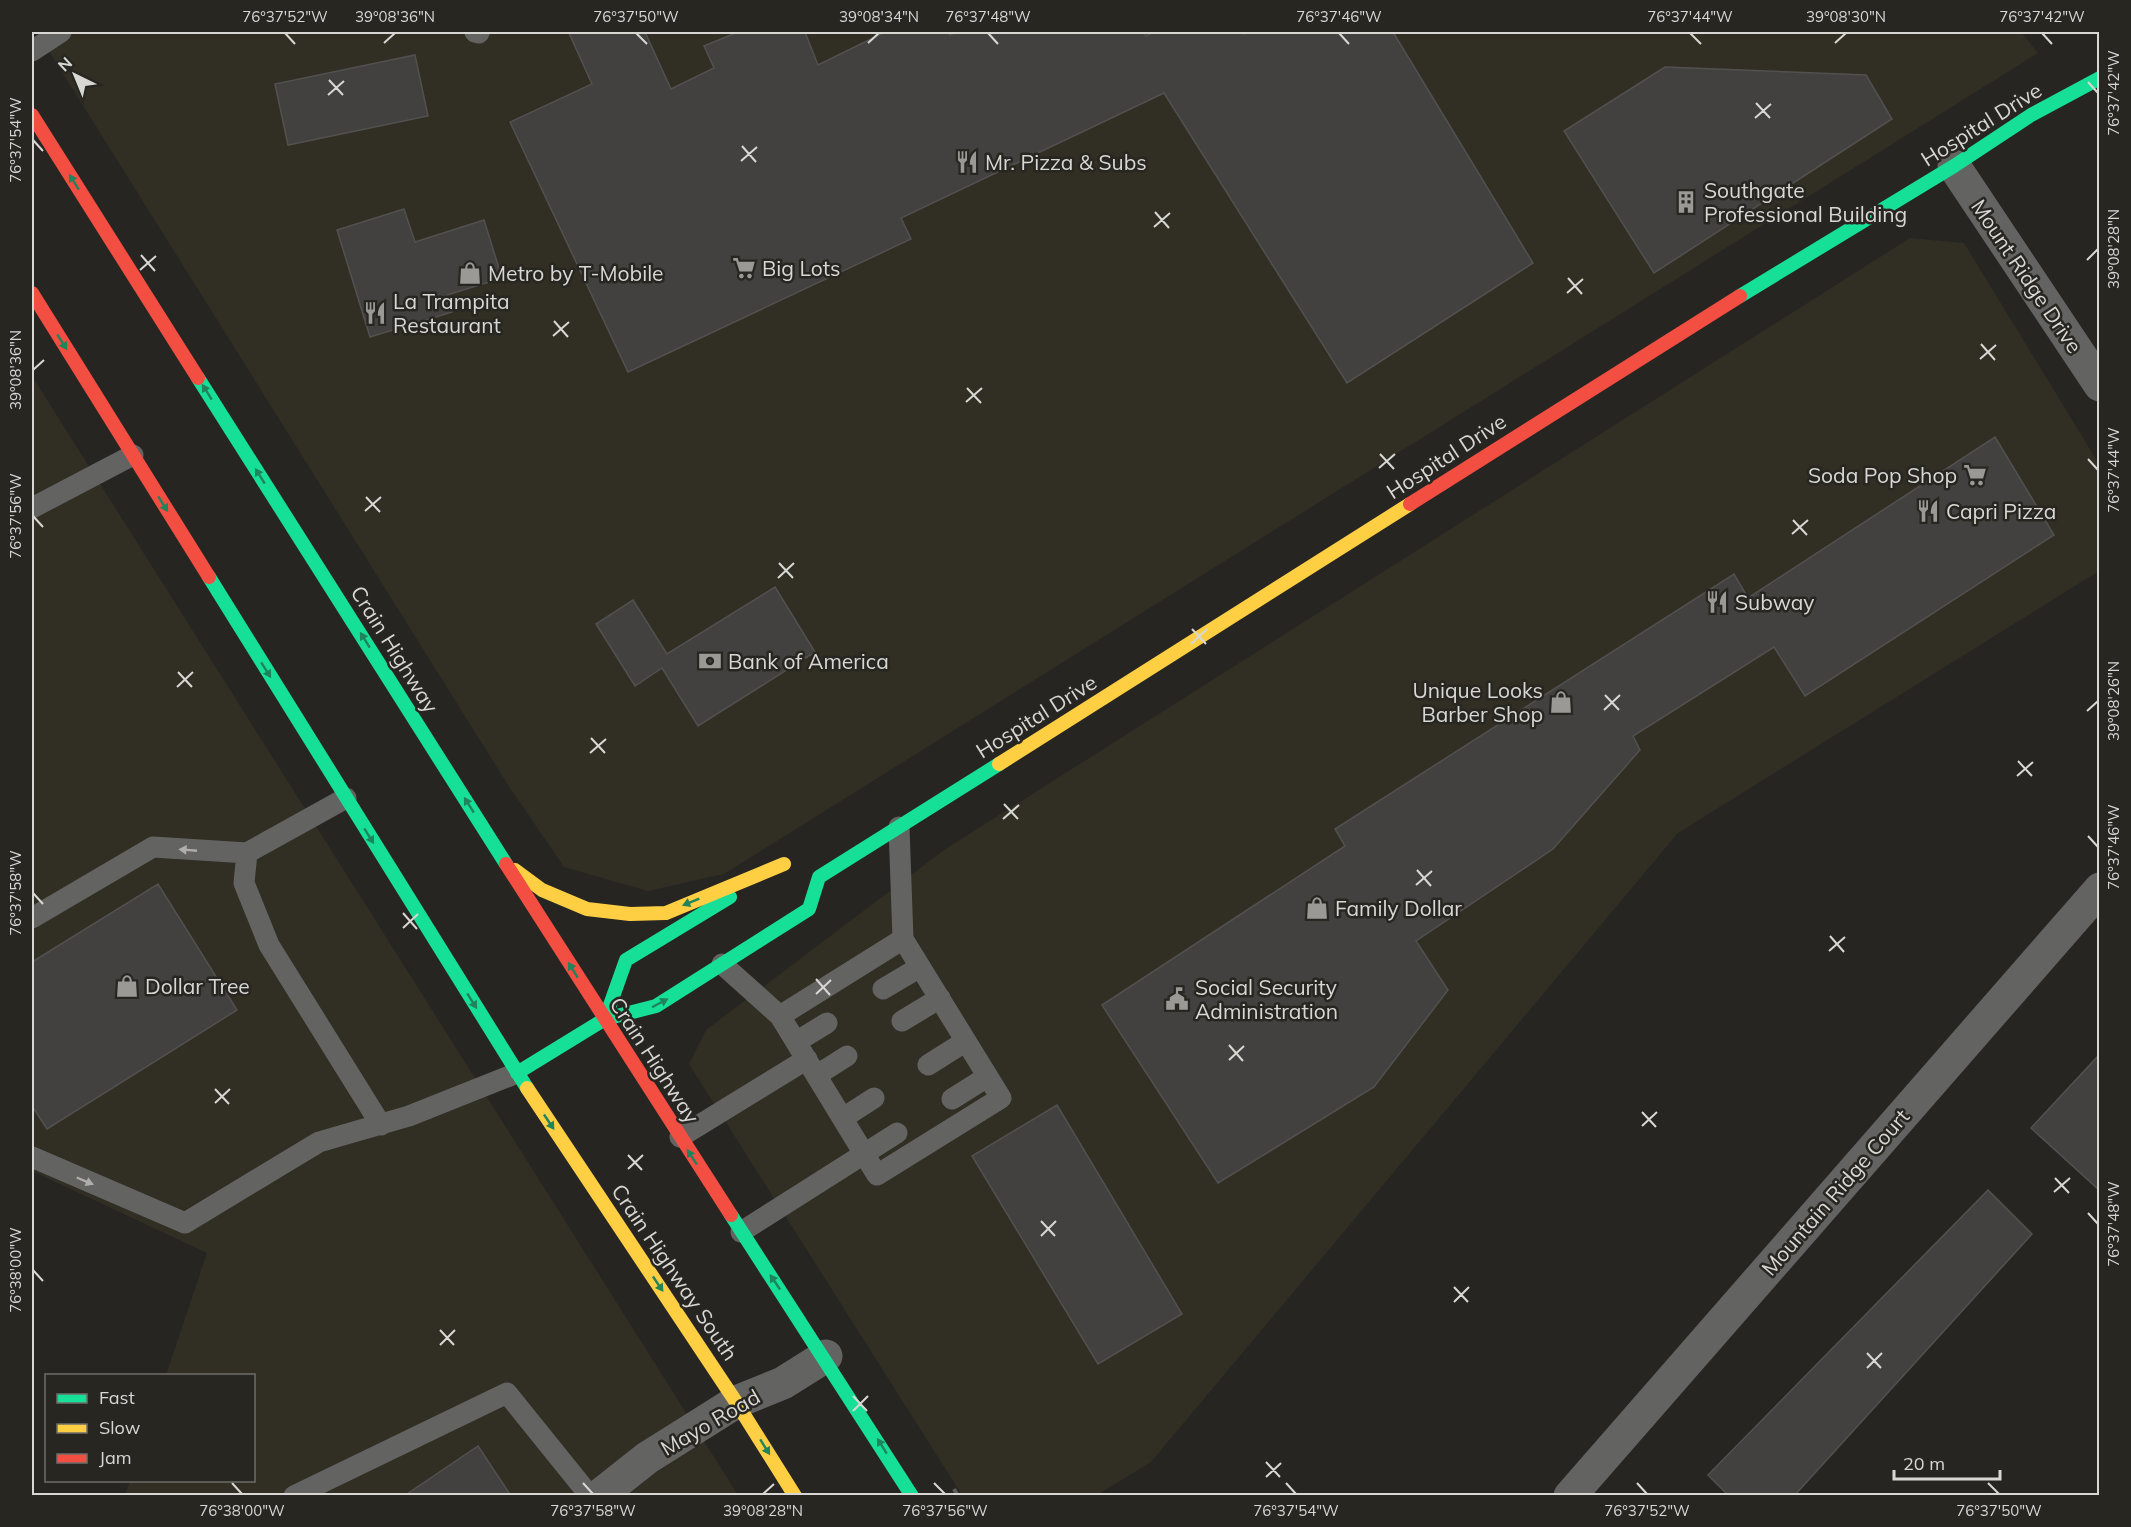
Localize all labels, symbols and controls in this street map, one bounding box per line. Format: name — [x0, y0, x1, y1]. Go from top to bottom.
text: 76°37'52"W — [242, 7, 328, 26]
text: 39°08'36"N — [355, 7, 435, 26]
text: 76°37'50"W — [593, 7, 679, 26]
text: 39°08'34"N — [839, 7, 919, 26]
text: 76°37'48"W — [945, 7, 1031, 26]
text: 76°37'46"W — [1296, 7, 1382, 26]
text: 76°37'44"W — [1647, 7, 1733, 26]
text: 39°08'30"N — [1806, 7, 1886, 26]
text: 76°37'42"W — [1999, 7, 2085, 26]
north arrow — [45, 45, 105, 105]
text: 76°37'42"W — [2104, 50, 2123, 136]
text: N — [54, 53, 76, 75]
street label: Hospital Drive — [1916, 77, 2046, 171]
text: 76°37'54"W — [6, 97, 25, 183]
restaurant icon: Mr. Pizza & Subs — [954, 149, 980, 175]
place label: Mr. Pizza & Subs — [985, 149, 1147, 175]
one-way arrow — [69, 174, 80, 190]
place label: Southgate Professional Building — [1704, 177, 1907, 227]
building icon: Southgate Professional Building — [1673, 189, 1699, 215]
street label: Mount Ridge Drive — [1966, 194, 2088, 358]
text: 39°08'28"N — [2104, 209, 2123, 289]
supermarket icon: Big Lots — [731, 255, 757, 281]
place label: Big Lots — [762, 255, 840, 281]
shop icon: Metro by T-Mobile — [457, 260, 483, 286]
place label: Metro by T-Mobile — [488, 260, 664, 286]
place label: La Trampita Restaurant — [393, 288, 510, 338]
restaurant icon: La Trampita Restaurant — [362, 300, 388, 326]
text: 39°08'36"N — [6, 330, 25, 410]
one-way arrow — [57, 334, 68, 350]
one-way arrow — [202, 384, 213, 400]
street label: Hospital Drive — [1381, 408, 1511, 504]
text: 76°37'44"W — [2104, 427, 2123, 513]
place label: Soda Pop Shop — [1808, 462, 1957, 488]
supermarket icon: Soda Pop Shop — [1962, 462, 1988, 488]
one-way arrow — [255, 467, 266, 484]
text: 76°37'56"W — [6, 473, 25, 559]
one-way arrow — [158, 496, 169, 513]
restaurant icon: Capri Pizza — [1915, 498, 1941, 524]
place label: Capri Pizza — [1946, 498, 2056, 524]
street label: Crain Highway — [346, 581, 444, 717]
restaurant icon: Subway — [1704, 589, 1730, 615]
place label: Subway — [1735, 589, 1814, 615]
one-way arrow — [359, 632, 370, 648]
bank icon: Bank of America — [697, 648, 723, 674]
place label: Bank of America — [728, 648, 889, 674]
text: 39°08'26"N — [2104, 661, 2123, 741]
one-way arrow — [261, 662, 272, 678]
street label: Hospital Drive — [971, 669, 1101, 763]
place label: Unique Looks Barber Shop — [1412, 677, 1543, 727]
shop icon: Unique Looks Barber Shop — [1548, 689, 1574, 715]
one-way arrow — [464, 797, 475, 813]
text: 76°37'46"W — [2104, 804, 2123, 890]
one-way arrow — [364, 828, 375, 844]
one-way arrow — [179, 845, 198, 855]
text: 76°37'58"W — [6, 850, 25, 936]
shop icon: Family Dollar — [1304, 895, 1330, 921]
place label: Family Dollar — [1335, 895, 1462, 921]
one-way arrow — [682, 898, 700, 907]
one-way arrow — [568, 962, 579, 978]
shop icon: Dollar Tree — [114, 973, 140, 999]
place label: Dollar Tree — [145, 973, 250, 999]
place label: Social Security Administration — [1195, 974, 1338, 1024]
public building icon: Social Security Administration — [1164, 986, 1190, 1012]
street label: Crain Highway — [605, 992, 705, 1128]
one-way arrow — [467, 993, 478, 1009]
one-way arrow — [651, 998, 669, 1008]
street label: Mountain Ridge Court — [1756, 1103, 1914, 1281]
one-way arrow — [544, 1114, 555, 1130]
one-way arrow — [687, 1149, 698, 1165]
one-way arrow — [76, 1176, 94, 1186]
street label: Crain Highway South — [606, 1179, 744, 1365]
text: 76°37'48"W — [2104, 1181, 2123, 1267]
text: 76°38'00"W — [6, 1227, 25, 1313]
one-way arrow — [770, 1274, 781, 1291]
one-way arrow — [652, 1276, 663, 1292]
legend — [45, 1374, 255, 1482]
street label: Mayo Road — [656, 1383, 764, 1461]
text: Fast — [99, 1386, 135, 1409]
text: Slow — [99, 1416, 141, 1439]
one-way arrow — [876, 1438, 887, 1454]
one-way arrow — [759, 1439, 770, 1455]
scale bar — [1894, 1443, 2000, 1481]
text: Jam — [99, 1446, 132, 1469]
text: 20 m — [1903, 1452, 1945, 1475]
text: 76°38'00"W — [199, 1501, 285, 1520]
text: 76°37'58"W — [550, 1501, 636, 1520]
text: 39°08'28"N — [723, 1501, 803, 1520]
text: 76°37'56"W — [902, 1501, 988, 1520]
text: 76°37'54"W — [1253, 1501, 1339, 1520]
text: 76°37'52"W — [1604, 1501, 1690, 1520]
text: 76°37'50"W — [1956, 1501, 2042, 1520]

